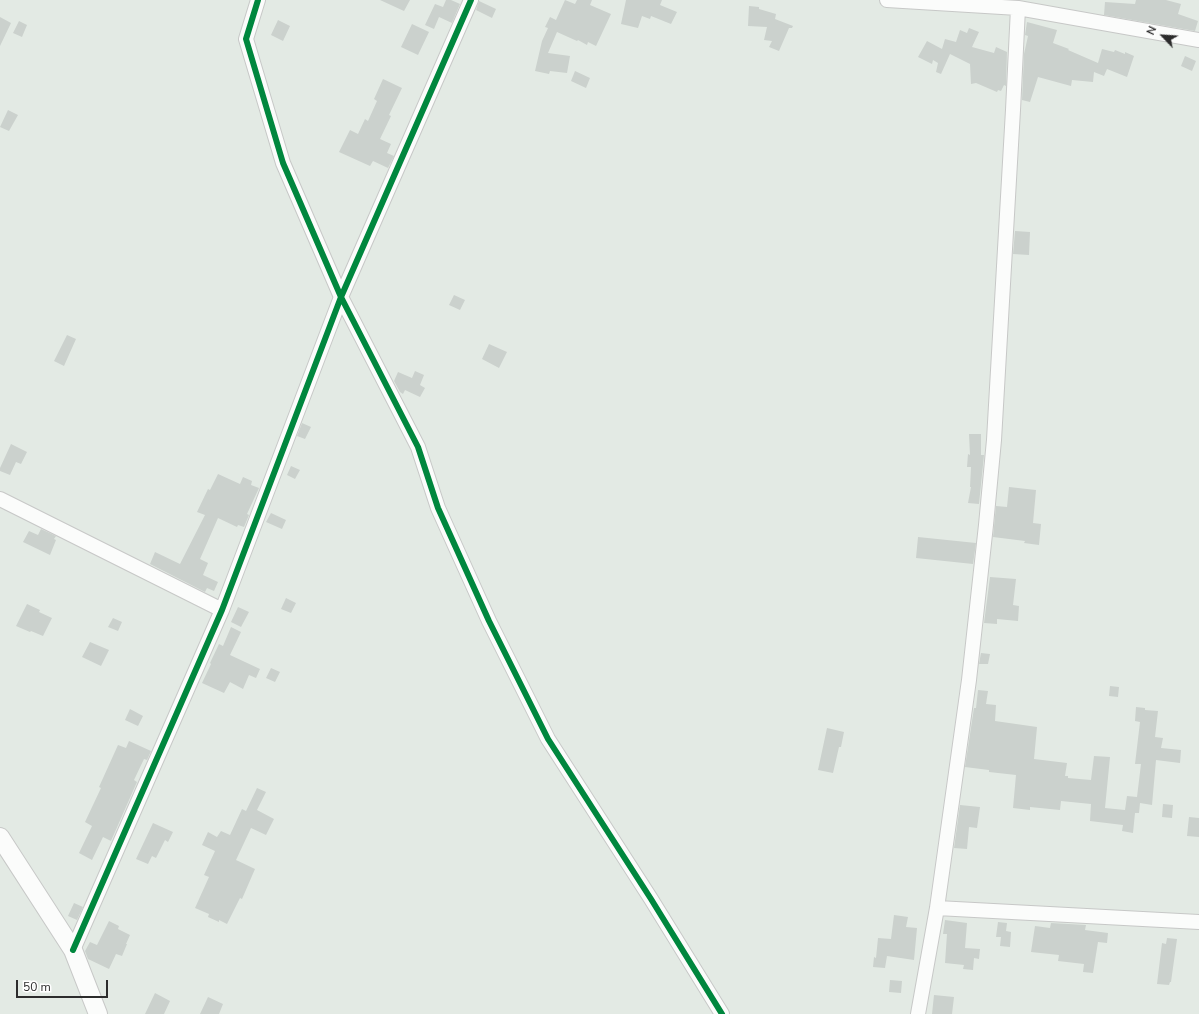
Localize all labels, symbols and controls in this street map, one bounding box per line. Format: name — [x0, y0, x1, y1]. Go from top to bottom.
north arrow — [1143, 16, 1183, 56]
text: N — [1143, 24, 1160, 38]
scale bar — [18, 972, 110, 998]
text: 50 m — [23, 979, 51, 995]

